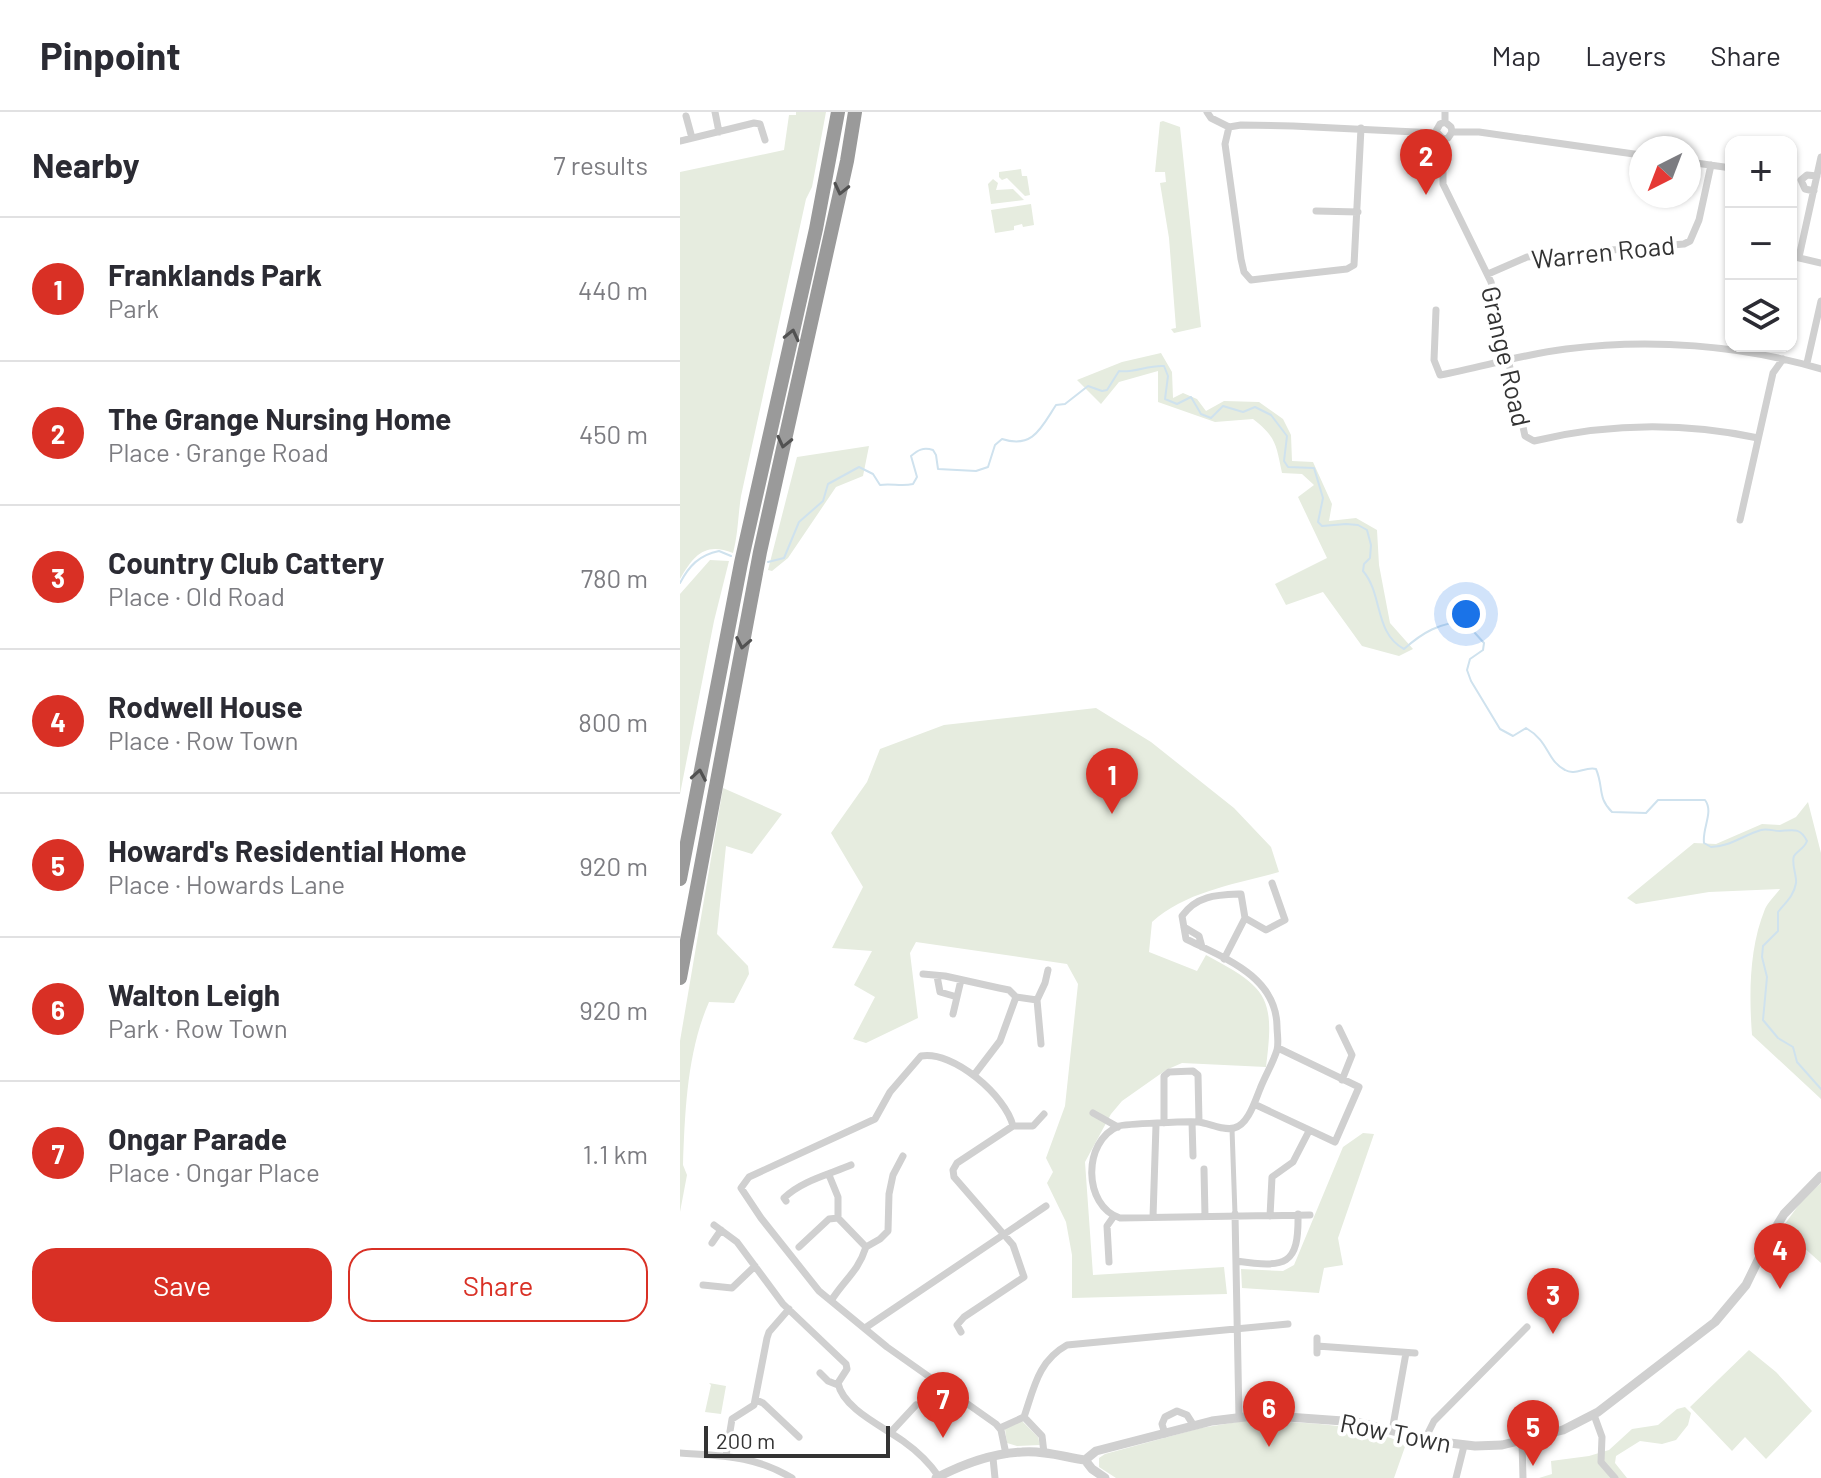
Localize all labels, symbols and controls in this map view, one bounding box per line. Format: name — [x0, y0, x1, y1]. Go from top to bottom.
text: Pinpoint — [40, 32, 181, 78]
text: Map — [1491, 38, 1541, 72]
text: Layers — [1585, 38, 1666, 72]
text: Share — [1710, 38, 1781, 72]
pin: 2 — [1400, 129, 1452, 195]
north arrow — [1629, 136, 1701, 208]
map controls — [1725, 136, 1797, 352]
button: + — [1725, 136, 1797, 208]
text: Nearby — [32, 144, 140, 185]
text: 7 results — [553, 149, 648, 180]
one-way arrow — [833, 181, 850, 195]
button: − — [1725, 208, 1797, 280]
street label: Warren Road — [1530, 228, 1676, 274]
text: Franklands Park — [108, 256, 322, 292]
text: 1 — [53, 274, 63, 305]
text: 440 m — [578, 274, 648, 305]
button: layers — [1725, 280, 1797, 352]
street label: Grange Road — [1476, 283, 1538, 429]
text: Park — [108, 292, 159, 323]
one-way arrow — [783, 329, 800, 343]
text: The Grange Nursing Home — [108, 400, 451, 436]
text: 2 — [51, 418, 65, 449]
text: 450 m — [579, 418, 648, 449]
one-way arrow — [777, 435, 794, 449]
text: Place · Grange Road — [108, 436, 329, 467]
text: Country Club Cattery — [108, 544, 384, 580]
text: 3 — [51, 562, 65, 593]
text: 780 m — [581, 562, 648, 593]
text: Place · Old Road — [108, 580, 285, 611]
your location — [1446, 594, 1486, 634]
one-way arrow — [735, 636, 752, 650]
text: Rodwell House — [108, 688, 303, 724]
text: 4 — [50, 706, 66, 737]
text: 800 m — [578, 706, 648, 737]
text: Place · Row Town — [108, 724, 299, 755]
pin: 1 — [1086, 748, 1138, 814]
one-way arrow — [689, 768, 706, 781]
text: Howard's Residential Home — [108, 832, 467, 868]
text: 5 — [51, 850, 65, 881]
text: 920 m — [579, 850, 648, 881]
text: Place · Howards Lane — [108, 868, 345, 899]
text: Walton Leigh — [108, 976, 280, 1012]
text: 6 — [51, 994, 65, 1025]
text: 920 m — [579, 994, 648, 1025]
text: Park · Row Town — [108, 1012, 288, 1043]
text: Ongar Parade — [108, 1120, 287, 1156]
text: 7 — [52, 1138, 64, 1169]
text: 1.1 km — [583, 1138, 648, 1169]
text: Place · Ongar Place — [108, 1156, 320, 1187]
pin: 4 — [1754, 1223, 1806, 1289]
button: Save — [32, 1248, 332, 1322]
button: Share — [348, 1248, 648, 1322]
pin: 3 — [1527, 1268, 1579, 1334]
pin: 7 — [917, 1372, 969, 1438]
pin: 6 — [1243, 1381, 1295, 1447]
pin: 5 — [1507, 1400, 1559, 1466]
street label: Row Town — [1338, 1406, 1454, 1458]
scale bar — [704, 1422, 890, 1458]
text: 200 m — [716, 1427, 775, 1453]

